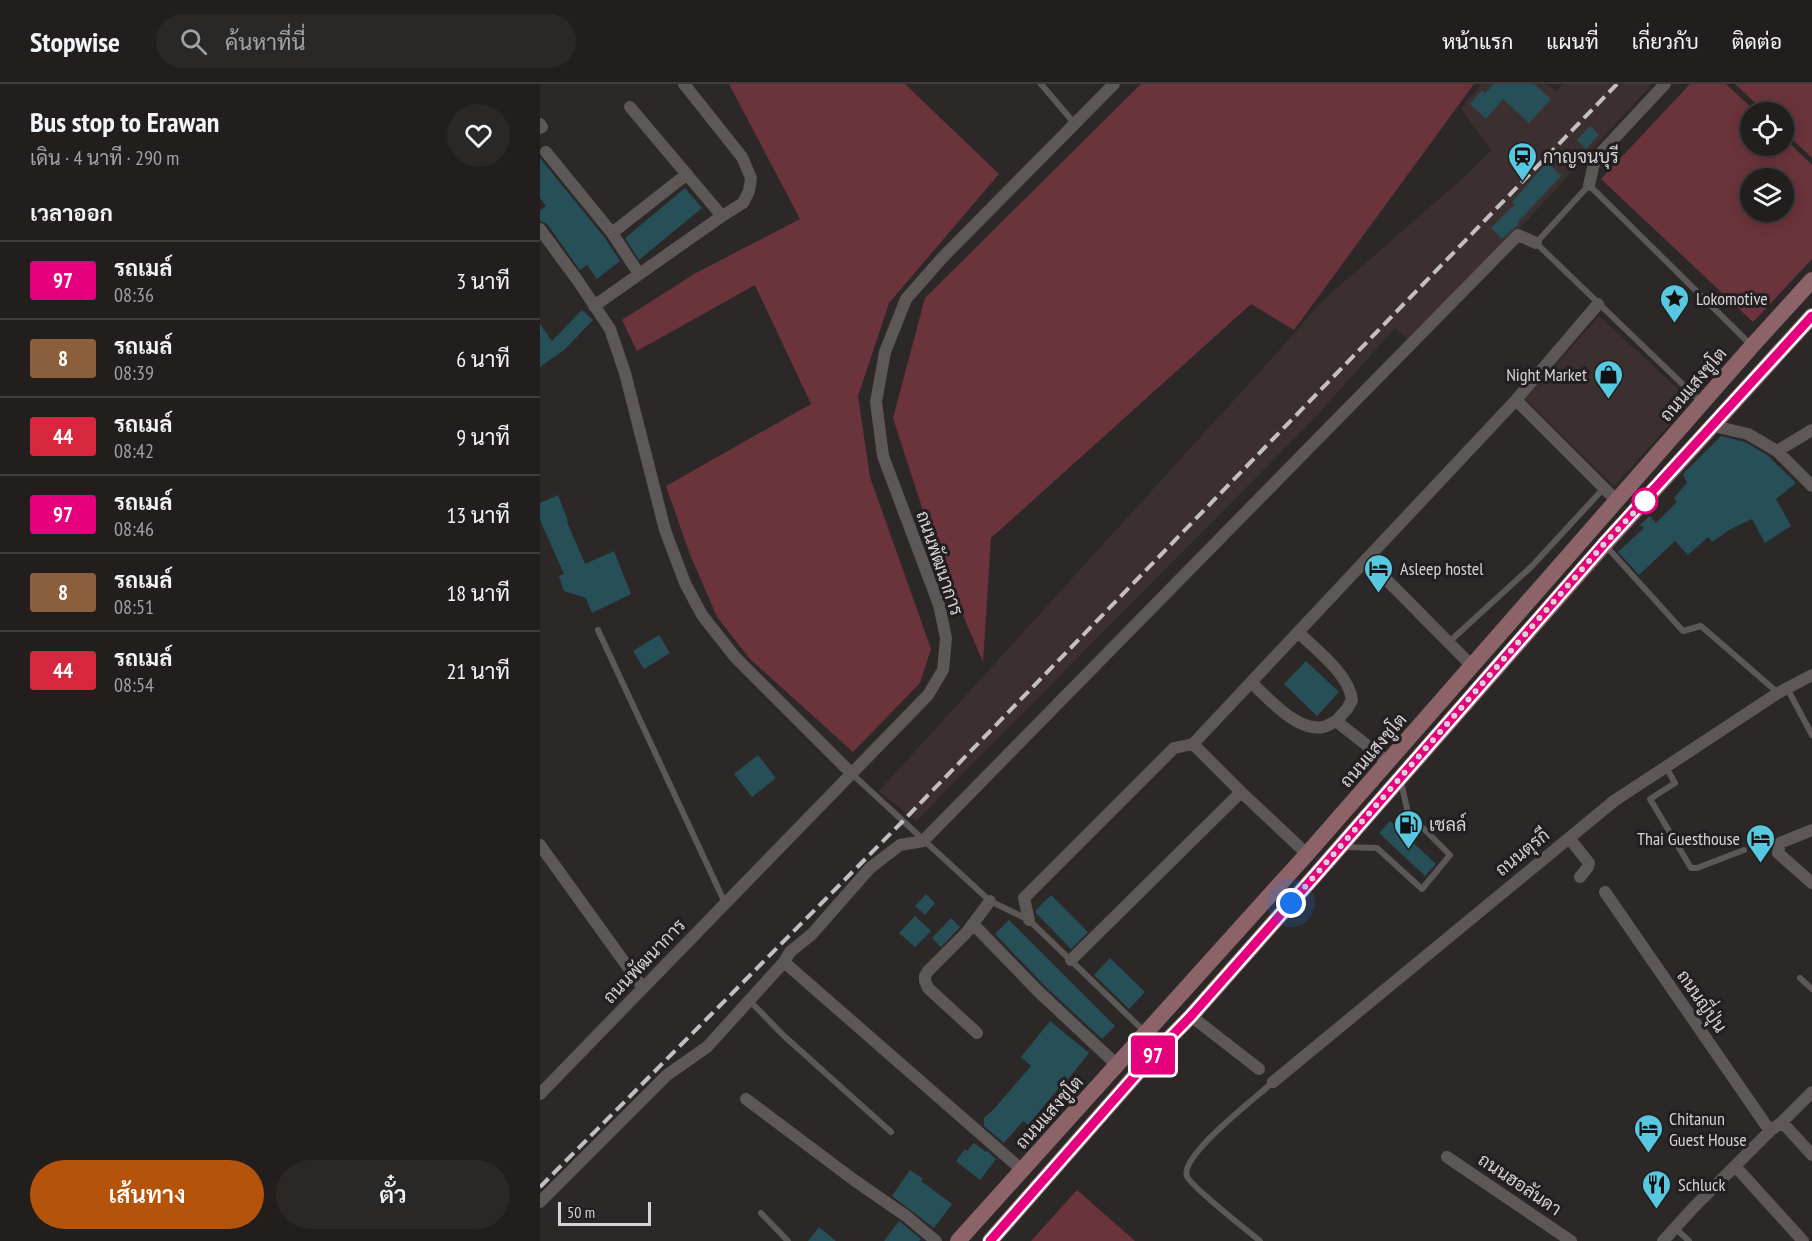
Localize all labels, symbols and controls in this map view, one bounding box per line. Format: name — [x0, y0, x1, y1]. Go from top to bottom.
search box — [156, 14, 576, 68]
text: Stopwise — [30, 23, 120, 60]
icon: search — [177, 25, 210, 58]
text: ค้นหาที่นี่ — [225, 28, 305, 56]
text: หน้าแรก — [1442, 28, 1513, 55]
text: แผนที่ — [1546, 28, 1599, 55]
text: เกี่ยวกับ — [1632, 28, 1699, 55]
text: ติดต่อ — [1732, 28, 1782, 55]
map controls — [1740, 102, 1794, 222]
button: locate — [1740, 102, 1794, 156]
text: Bus stop to Erawan — [30, 103, 219, 140]
button: heart — [447, 104, 510, 167]
station icon: กาญจนบุรี — [1506, 140, 1538, 182]
place label: กาญจนบุรี — [1543, 144, 1619, 169]
text: เดิน · 4 นาที · 290 m — [30, 145, 179, 171]
button: layers — [1740, 168, 1794, 222]
text: เวลาออก — [30, 199, 113, 227]
text: รถเมล์ — [114, 254, 172, 282]
text: 97 — [53, 267, 73, 294]
text: 3 นาที — [456, 267, 510, 295]
text: 08:36 — [114, 282, 154, 308]
place icon: Lokomotive — [1659, 282, 1691, 324]
place label: Lokomotive — [1696, 287, 1768, 310]
text: รถเมล์ — [114, 332, 172, 360]
street label: ถนนแสงชูโต — [1654, 341, 1733, 427]
text: 8 — [58, 345, 68, 372]
text: 6 นาที — [456, 345, 510, 373]
shop icon: Night Market — [1592, 358, 1624, 400]
text: 08:39 — [114, 360, 154, 386]
place label: Night Market — [1506, 363, 1587, 386]
text: รถเมล์ — [114, 410, 172, 438]
text: 44 — [53, 423, 73, 450]
text: 9 นาที — [456, 423, 510, 451]
text: 08:42 — [114, 438, 154, 464]
text: รถเมล์ — [114, 488, 172, 516]
unlabelled marker — [1632, 488, 1658, 514]
text: 97 — [53, 501, 73, 528]
text: 13 นาที — [446, 501, 510, 529]
street label: ถนนพัฒนาการ — [911, 508, 969, 619]
text: 08:46 — [114, 516, 154, 542]
hotel icon: Asleep hostel — [1363, 552, 1395, 594]
place label: Asleep hostel — [1400, 557, 1484, 580]
text: รถเมล์ — [114, 566, 172, 594]
text: 8 — [58, 579, 68, 606]
text: 18 นาที — [446, 579, 510, 607]
text: 08:51 — [114, 594, 154, 620]
text: รถเมล์ — [114, 644, 172, 672]
text: 44 — [53, 657, 73, 684]
text: 21 นาที — [446, 657, 510, 685]
text: 08:54 — [114, 672, 154, 698]
street label: ถนนแสงชูโต — [1334, 707, 1413, 793]
fuel station icon: เชลล์ — [1392, 808, 1424, 850]
place label: เชลล์ — [1429, 812, 1466, 836]
street label: ถนนตุรกี — [1489, 822, 1555, 882]
hotel icon: Thai Guesthouse — [1745, 822, 1777, 864]
place label: Thai Guesthouse — [1637, 827, 1740, 850]
your location — [1276, 888, 1306, 918]
street label: ถนนพัฒนาการ — [598, 913, 690, 1008]
street label: ถนนญี่ปุ่น — [1671, 963, 1735, 1037]
line badge: 97 — [1126, 1036, 1180, 1074]
text: 97 — [1143, 1042, 1163, 1069]
street label: ถนนแสงชูโต — [1009, 1070, 1090, 1155]
place label: Chitanun Guest House — [1669, 1107, 1747, 1151]
hotel icon: Chitanun Guest House — [1632, 1112, 1664, 1154]
street label: ถนนฮอลันดา — [1474, 1148, 1566, 1220]
button: เส้นทาง — [30, 1160, 264, 1229]
button: ตั๋ว — [276, 1160, 510, 1229]
restaurant icon: Schluck — [1641, 1168, 1673, 1210]
place label: Schluck — [1678, 1173, 1725, 1196]
scale bar — [558, 1199, 651, 1226]
text: 50 m — [567, 1202, 595, 1222]

